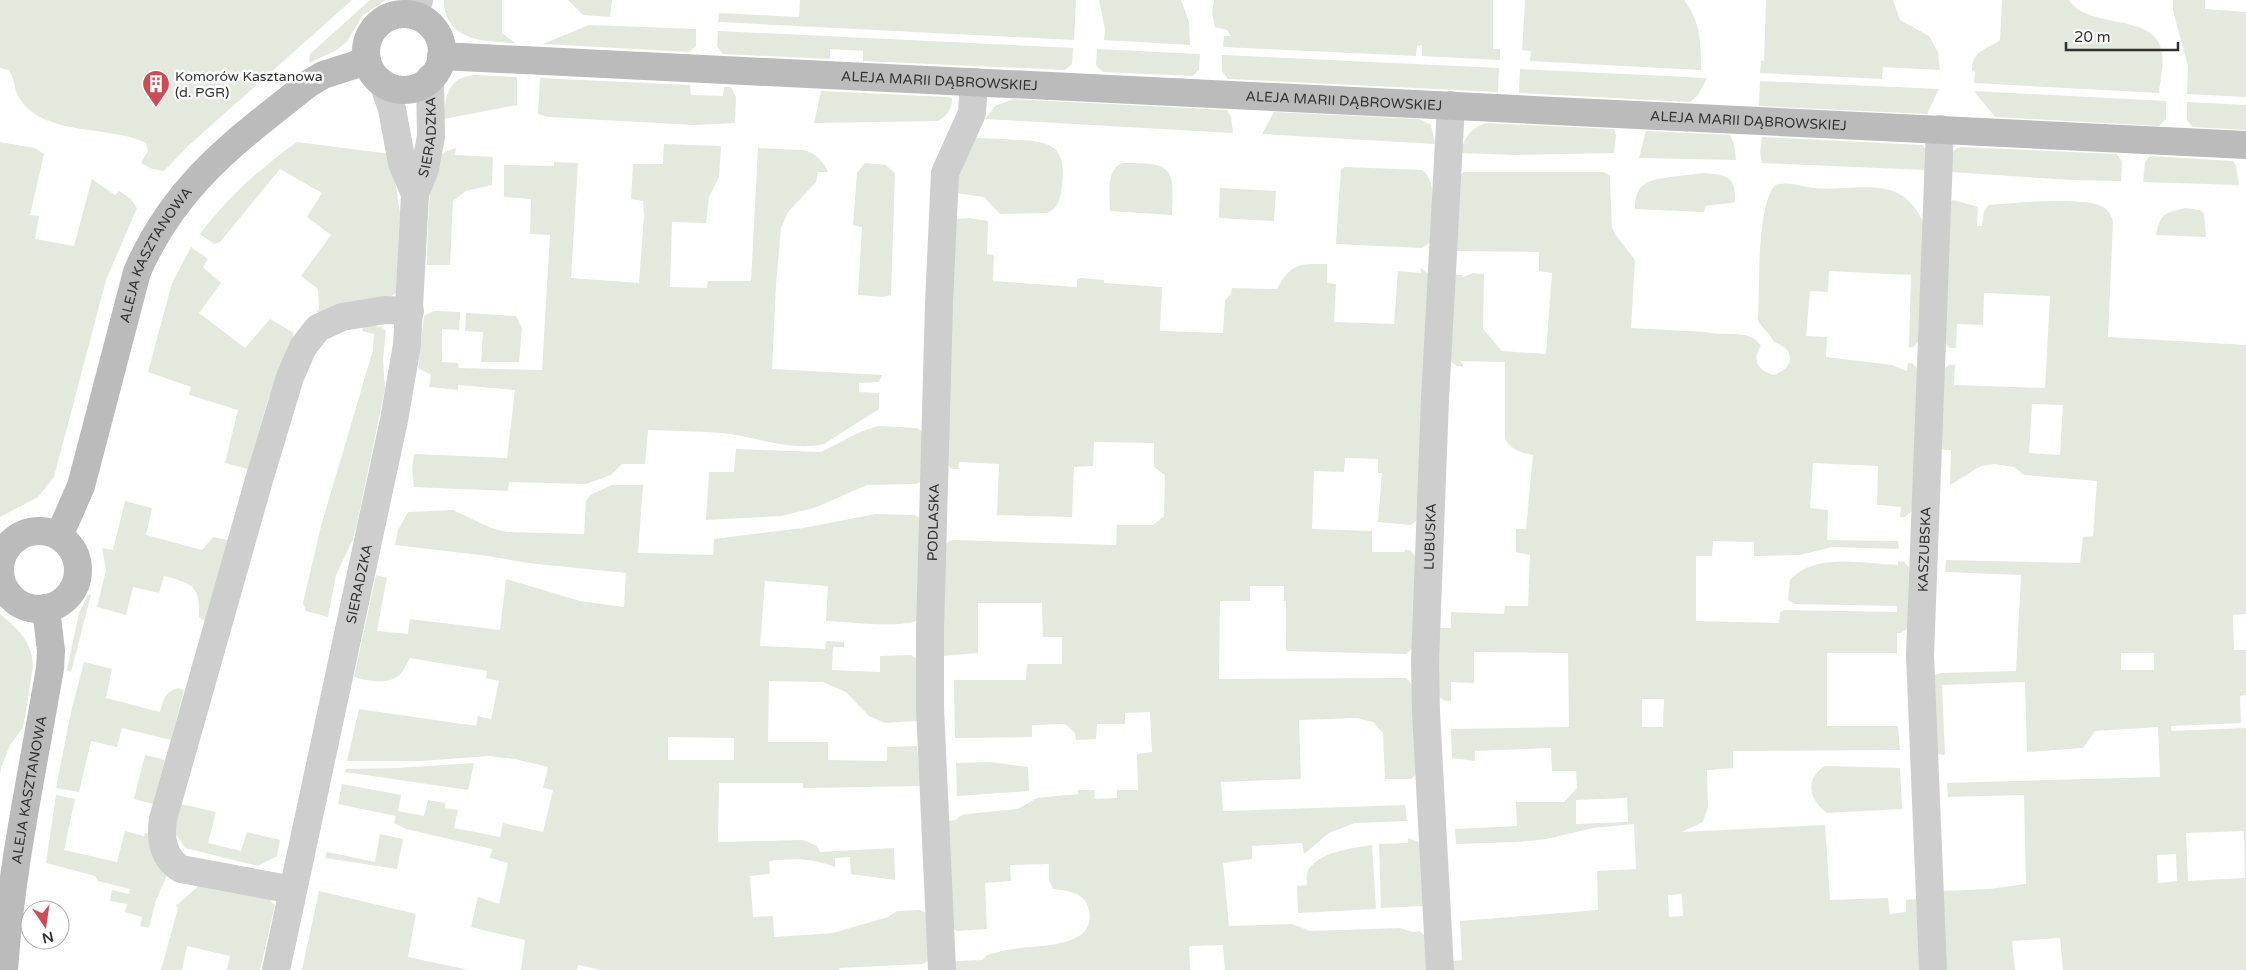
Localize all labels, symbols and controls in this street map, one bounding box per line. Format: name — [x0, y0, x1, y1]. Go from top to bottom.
scale bar — [2066, 20, 2178, 52]
text: 20 m — [2074, 28, 2111, 46]
place label: Komorów Kasztanowa (d. PGR) — [175, 68, 323, 101]
street label: ALEJA MARII DĄBROWSKIEJ — [841, 68, 1038, 94]
building icon: Komorów Kasztanowa (d. PGR) — [141, 69, 171, 108]
street label: ALEJA MARII DĄBROWSKIEJ — [1245, 88, 1443, 114]
street label: SIERADZKA — [415, 97, 440, 180]
street label: ALEJA MARII DĄBROWSKIEJ — [1650, 108, 1847, 134]
street label: ALEJA KASZTANOWA — [116, 184, 196, 325]
street label: PODLASKA — [924, 483, 943, 561]
street label: LUBUSKA — [1420, 503, 1440, 570]
street label: KASZUBSKA — [1914, 506, 1935, 592]
street label: SIERADZKA — [343, 543, 376, 625]
street label: ALEJA KASZTANOWA — [8, 714, 51, 865]
north arrow — [20, 900, 70, 950]
text: N — [40, 928, 55, 947]

